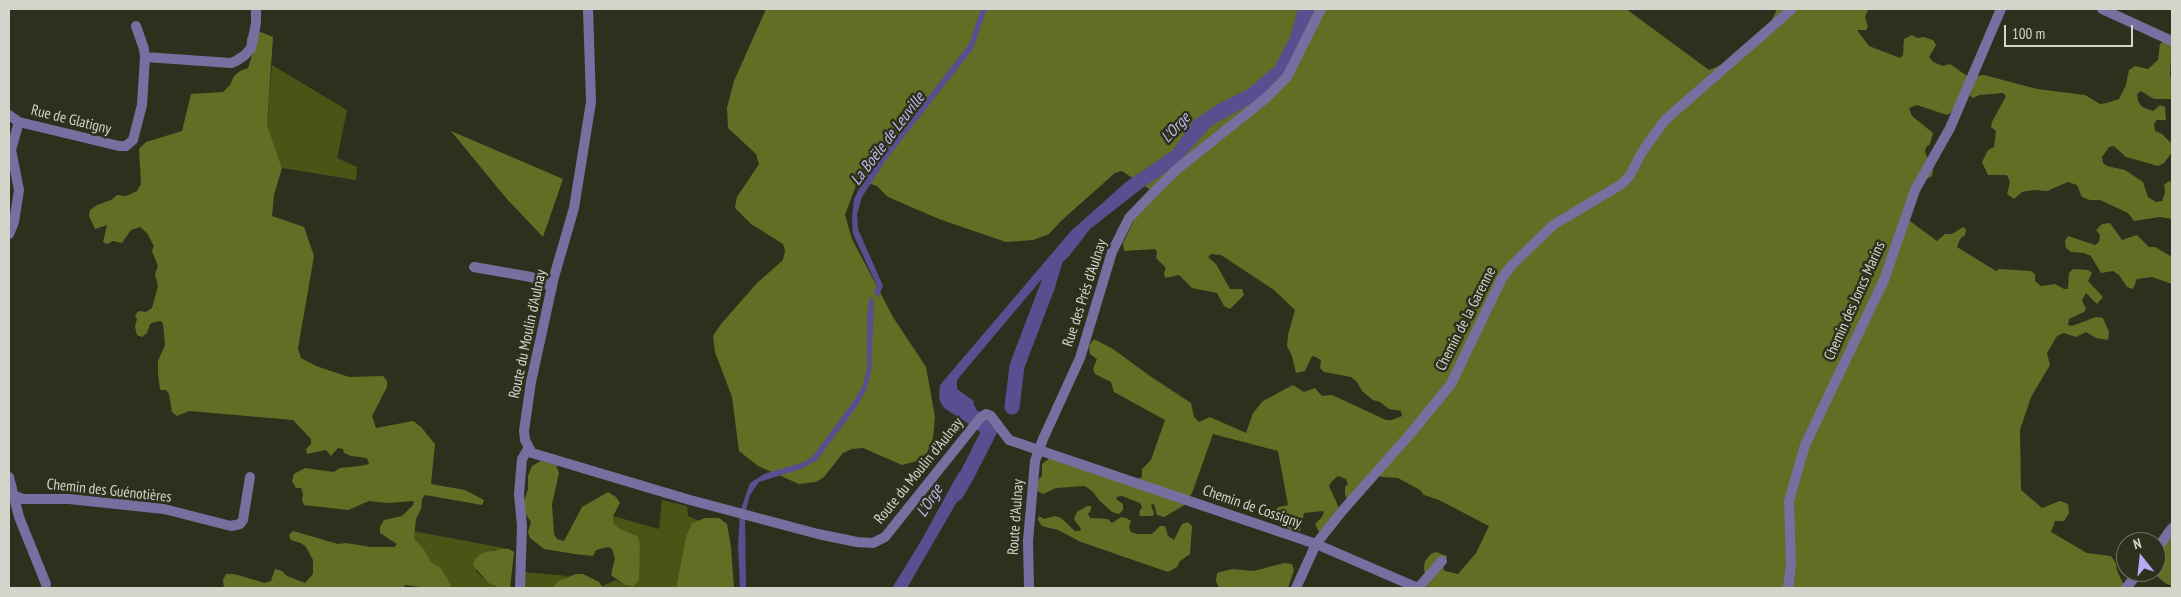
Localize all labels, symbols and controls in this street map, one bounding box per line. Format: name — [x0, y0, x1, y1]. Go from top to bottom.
scale bar — [2006, 15, 2135, 47]
text: 100 m — [2012, 24, 2045, 43]
water label: La Boële de Leuville — [847, 89, 929, 189]
street label: Rue de Glatigny — [29, 101, 113, 139]
water label: L'Orge — [1157, 109, 1195, 147]
street label: Rue des Prés d'Aulnay — [1059, 237, 1111, 349]
street label: Chemin des Joncs Marins — [1821, 239, 1889, 363]
street label: Chemin de la Garenne — [1432, 264, 1500, 374]
street label: Route du Moulin d'Aulnay — [506, 268, 550, 400]
street label: Route du Moulin d'Aulnay — [871, 414, 967, 528]
street label: Chemin des Guénotières — [46, 475, 172, 507]
street label: Route d'Aulnay — [1004, 478, 1028, 556]
water label: L'Orge — [913, 481, 947, 521]
street label: Chemin de Cossigny — [1200, 482, 1304, 532]
north arrow — [2116, 532, 2166, 582]
text: N — [2131, 534, 2143, 553]

